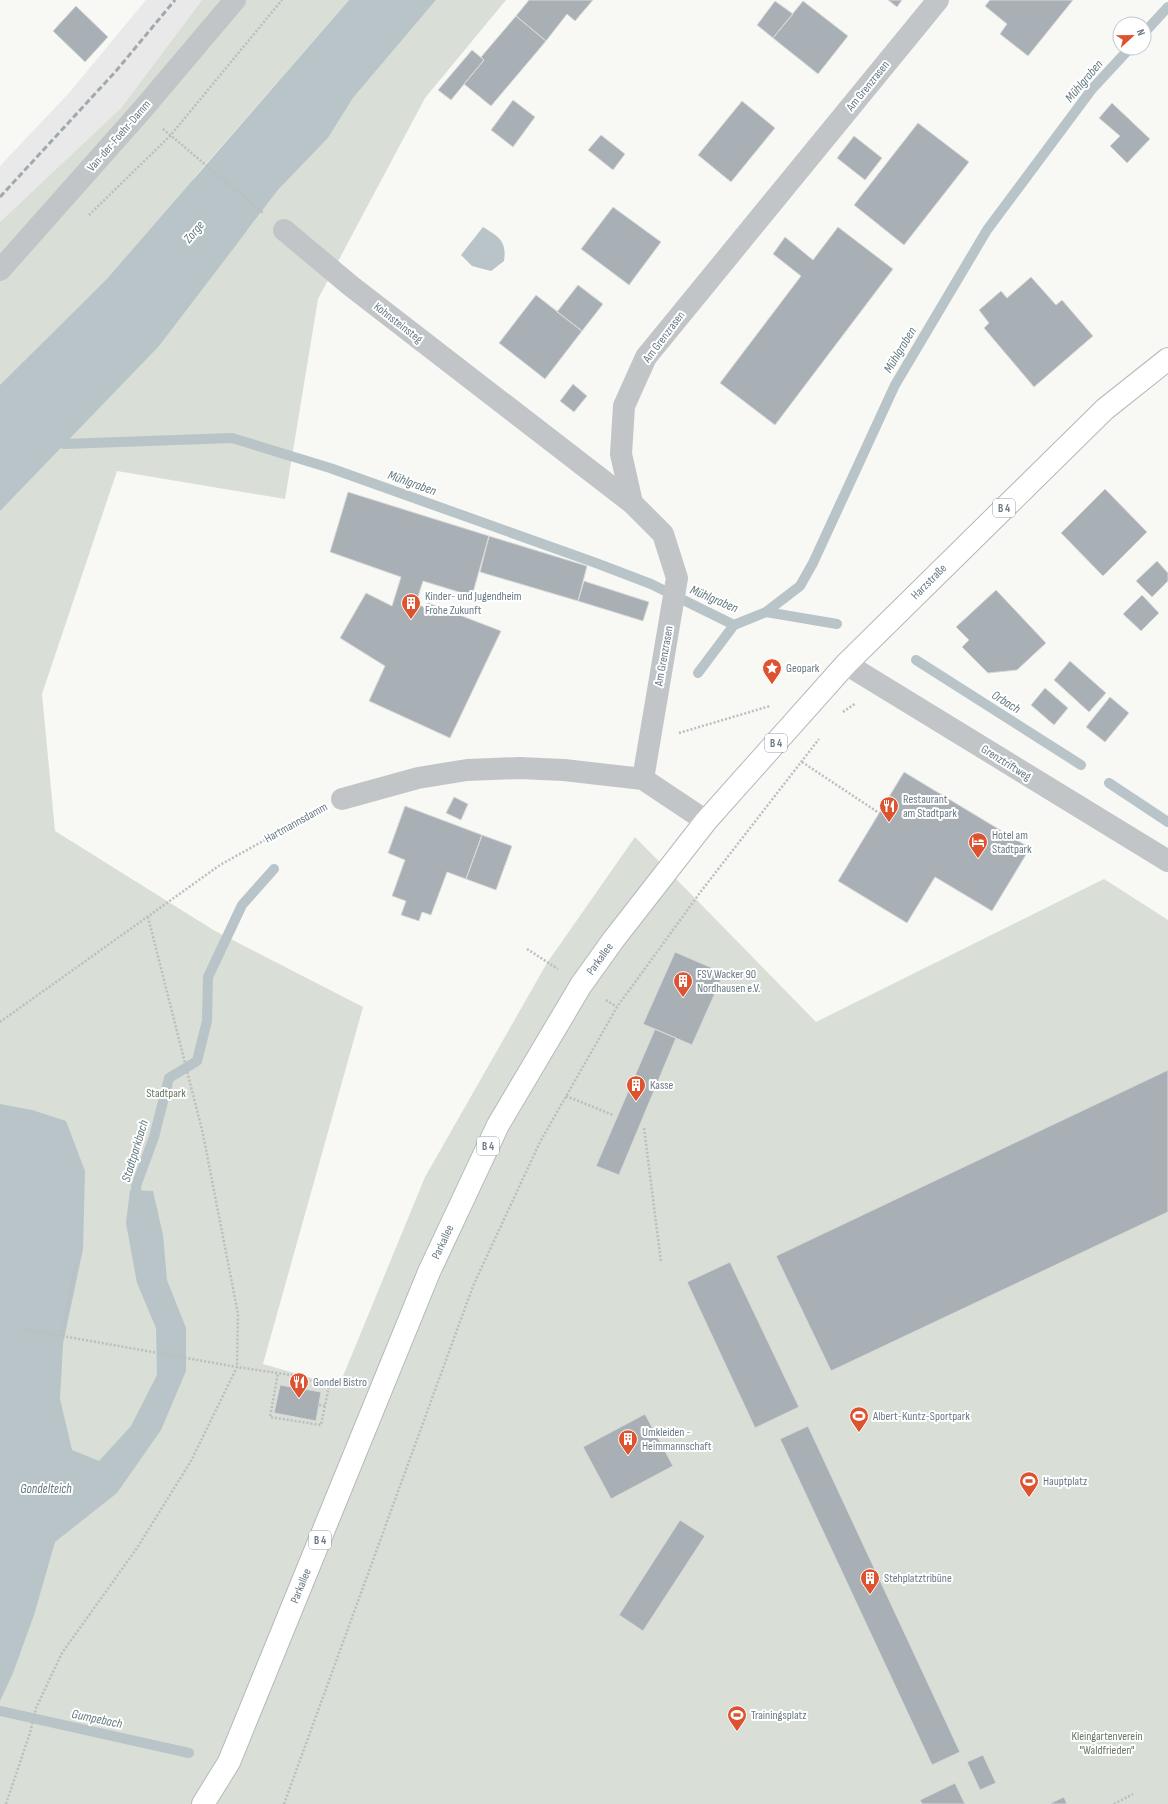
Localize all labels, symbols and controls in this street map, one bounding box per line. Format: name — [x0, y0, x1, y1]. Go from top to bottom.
north arrow — [1112, 16, 1152, 56]
text: N — [1134, 27, 1148, 38]
water label: Mühlgraben — [1062, 56, 1107, 105]
street label: Am Grenzrasen — [842, 58, 893, 115]
street label: Van-der-Foehr-Damm — [84, 97, 154, 175]
water label: Zorge — [179, 218, 208, 247]
street label: Kohnsteinsteg — [371, 299, 426, 347]
street label: Am Grenzrasen — [639, 308, 688, 367]
water label: Mühlgraben — [880, 324, 920, 376]
water label: Mühlgraben — [386, 467, 439, 499]
road number: B 4 — [993, 499, 1015, 517]
street label: Harzstraße — [908, 561, 950, 603]
water label: Mühlgraben — [688, 582, 741, 616]
place label: Kinder- und Jugendheim Frohe Zukunft — [425, 589, 522, 618]
building icon: Kinder- und Jugendheim Frohe Zukunft — [400, 592, 422, 620]
street label: Am Grenzrasen — [651, 625, 677, 688]
place icon: Geopark — [761, 657, 783, 685]
place label: Geopark — [786, 661, 820, 676]
water label: Orbach — [989, 687, 1024, 717]
road number: B 4 — [765, 734, 787, 752]
street label: Grenztriftweg — [978, 742, 1034, 784]
place label: Restaurant am Stadtpark — [903, 792, 957, 821]
restaurant icon: Restaurant am Stadtpark — [878, 795, 900, 823]
street label: Hartmannsdamm — [262, 799, 330, 847]
place label: Hotel am Stadtpark — [992, 828, 1032, 857]
hotel icon: Hotel am Stadtpark — [967, 831, 989, 859]
street label: Parkallee — [583, 940, 617, 978]
place label: FSV Wacker 90 Nordhausen e.V. — [697, 967, 760, 996]
building icon: FSV Wacker 90 Nordhausen e.V. — [672, 970, 694, 998]
building icon: Kasse — [625, 1074, 647, 1102]
place label: Kasse — [650, 1078, 673, 1093]
park label: Stadtpark — [146, 1086, 186, 1101]
water label: Stadtparkbach — [118, 1118, 152, 1184]
road number: B 4 — [477, 1137, 499, 1155]
street label: Parkallee — [429, 1222, 458, 1262]
restaurant icon: Gondel Bistro — [288, 1371, 310, 1399]
place label: Gondel Bistro — [313, 1375, 367, 1390]
sports icon: Albert-Kuntz-Sportpark — [848, 1405, 870, 1433]
place label: Albert-Kuntz-Sportpark — [872, 1409, 970, 1424]
place label: Umkleiden - Heimmannschaft — [642, 1425, 712, 1454]
building icon: Umkleiden - Heimmannschaft — [617, 1428, 639, 1456]
sports icon: Hauptplatz — [1018, 1470, 1040, 1498]
place label: Hauptplatz — [1043, 1474, 1088, 1489]
water label: Gondelteich — [20, 1481, 72, 1497]
road number: B 4 — [309, 1531, 331, 1549]
street label: Parkallee — [287, 1566, 315, 1606]
building icon: Stehplatztribüne — [859, 1567, 881, 1595]
place label: Stehplatztribüne — [884, 1571, 952, 1586]
sports icon: Trainingsplatz — [726, 1704, 748, 1732]
water label: Gumpebach — [70, 1706, 124, 1732]
place label: Trainingsplatz — [751, 1708, 807, 1723]
park label: Kleingartenverein "Waldfrieden" — [1071, 1729, 1143, 1758]

